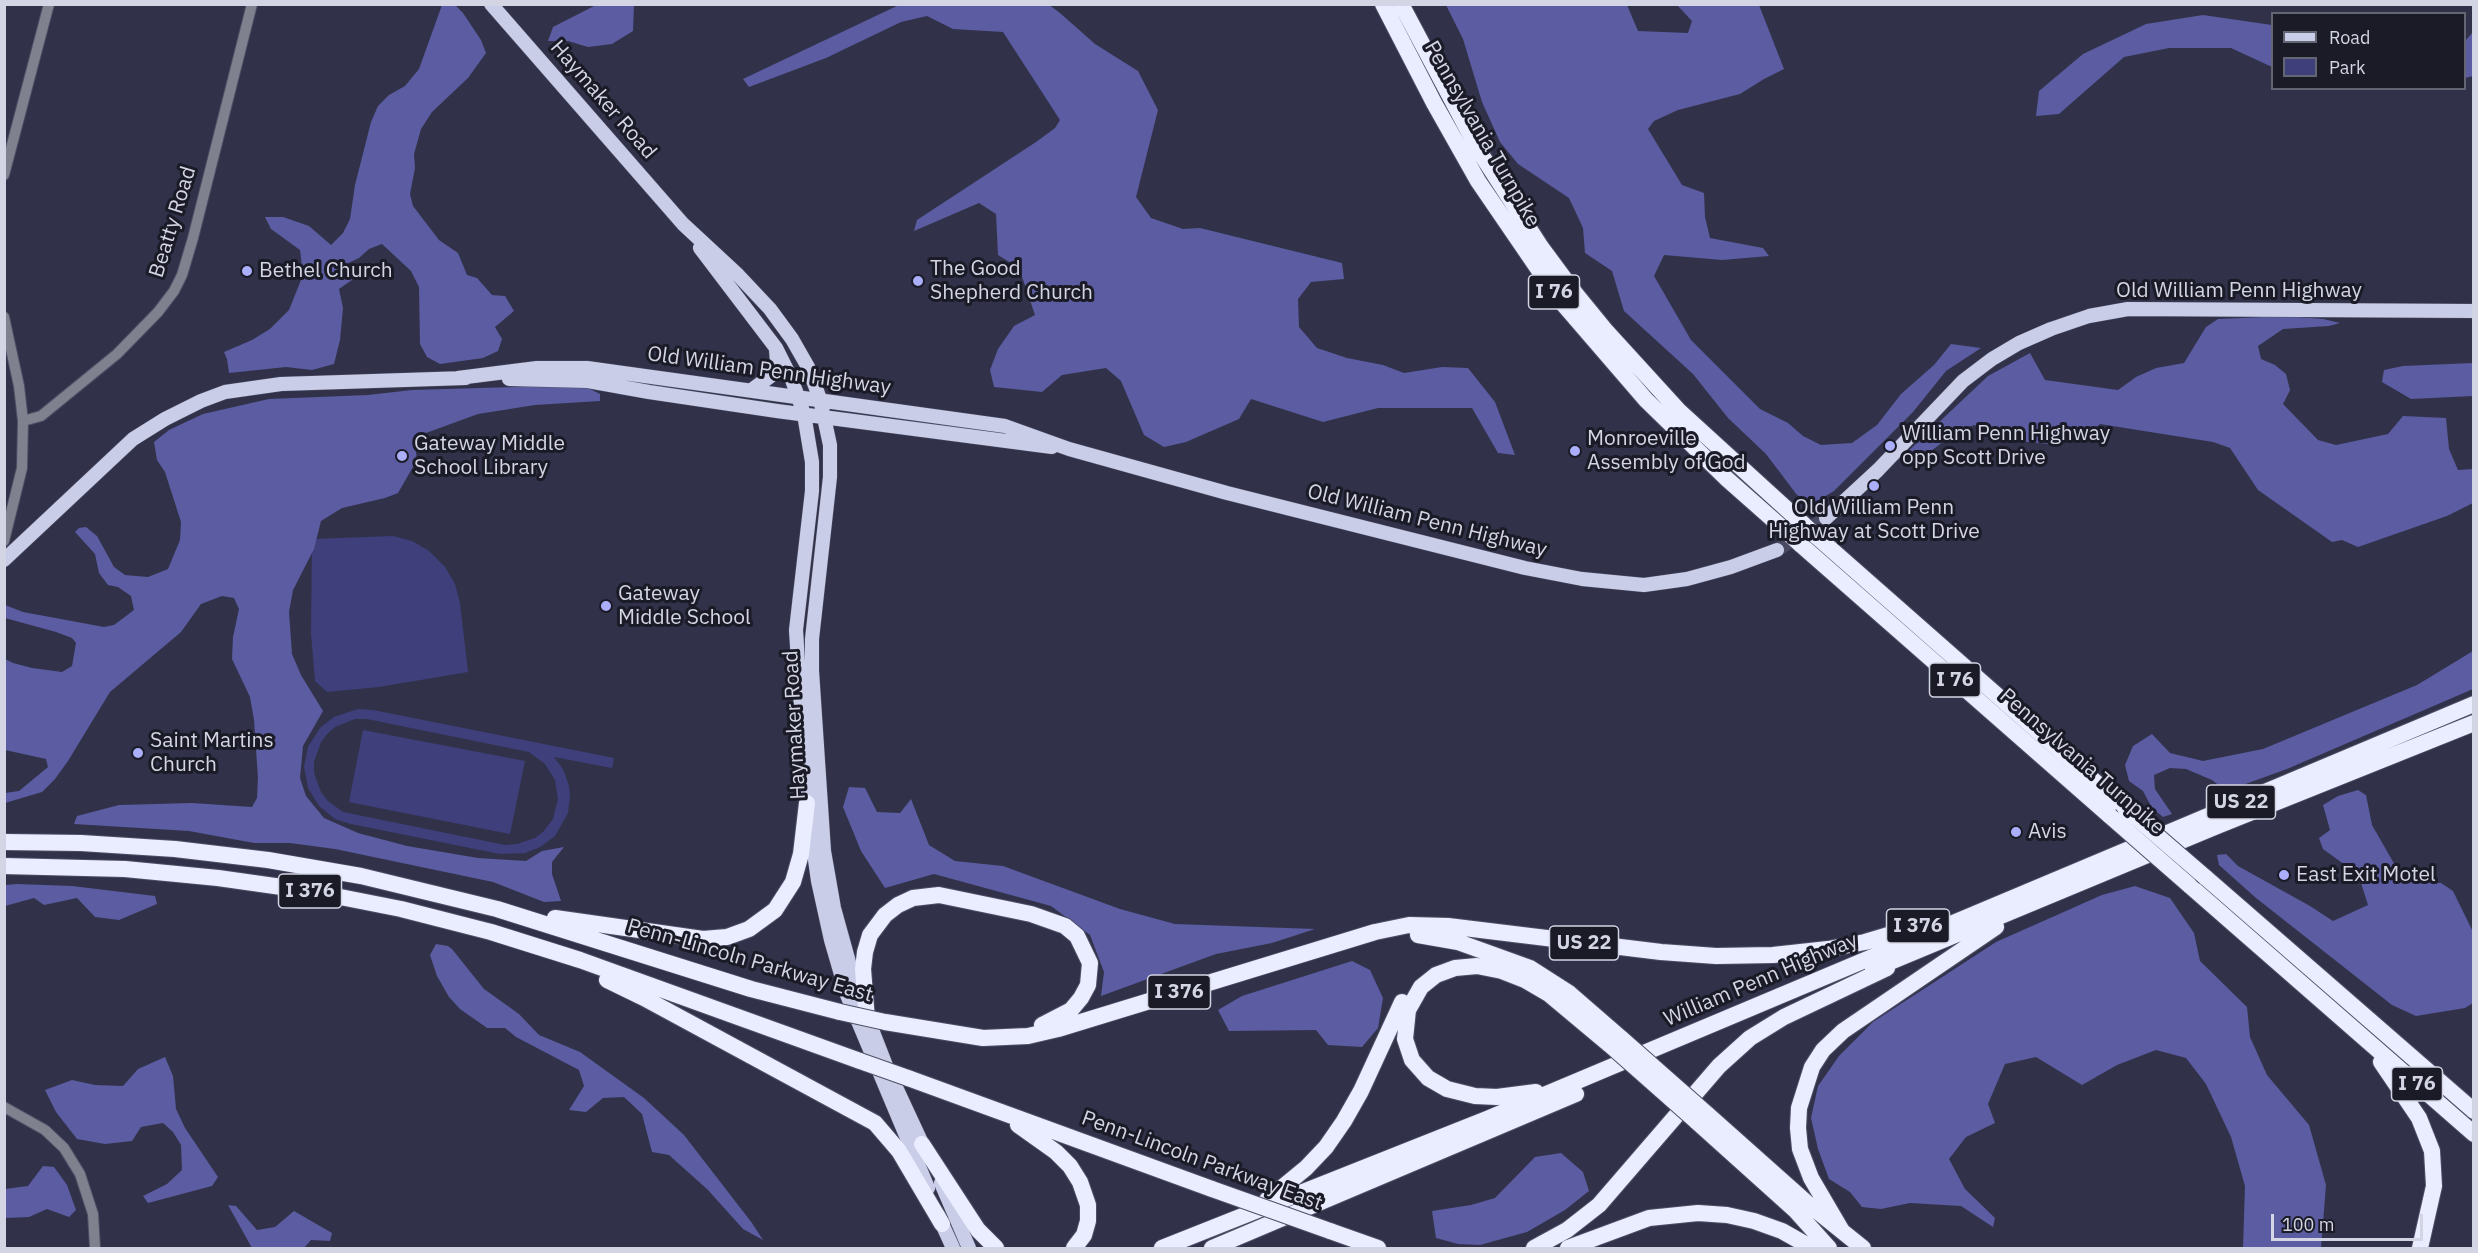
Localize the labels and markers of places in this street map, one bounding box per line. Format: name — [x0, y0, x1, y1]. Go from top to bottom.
place label: The Good Shepherd Church — [930, 256, 1093, 306]
place label: Bethel Church — [259, 258, 393, 284]
marker: Bethel Church — [240, 264, 254, 278]
marker: The Good Shepherd Church — [911, 274, 925, 288]
place label: William Penn Highway opp Scott Drive — [1902, 421, 2110, 471]
place label: Monroeville Assembly of God — [1587, 426, 1746, 476]
place label: Gateway Middle School Library — [414, 431, 565, 481]
marker: William Penn Highway opp Scott Drive — [1883, 439, 1897, 453]
marker: Monroeville Assembly of God — [1568, 444, 1582, 458]
marker: Gateway Middle School Library — [395, 449, 409, 463]
marker: Old William Penn Highway at Scott Drive — [1867, 479, 1881, 493]
place label: Old William Penn Highway at Scott Drive — [1768, 495, 1980, 545]
place label: Gateway Middle School — [618, 581, 751, 631]
marker: Gateway Middle School — [599, 599, 613, 613]
place label: Saint Martins Church — [150, 728, 274, 778]
marker: Saint Martins Church — [131, 746, 145, 760]
place label: Avis — [2028, 819, 2067, 845]
marker: Avis — [2009, 825, 2023, 839]
place label: East Exit Motel — [2296, 862, 2436, 888]
marker: East Exit Motel — [2277, 868, 2291, 882]

